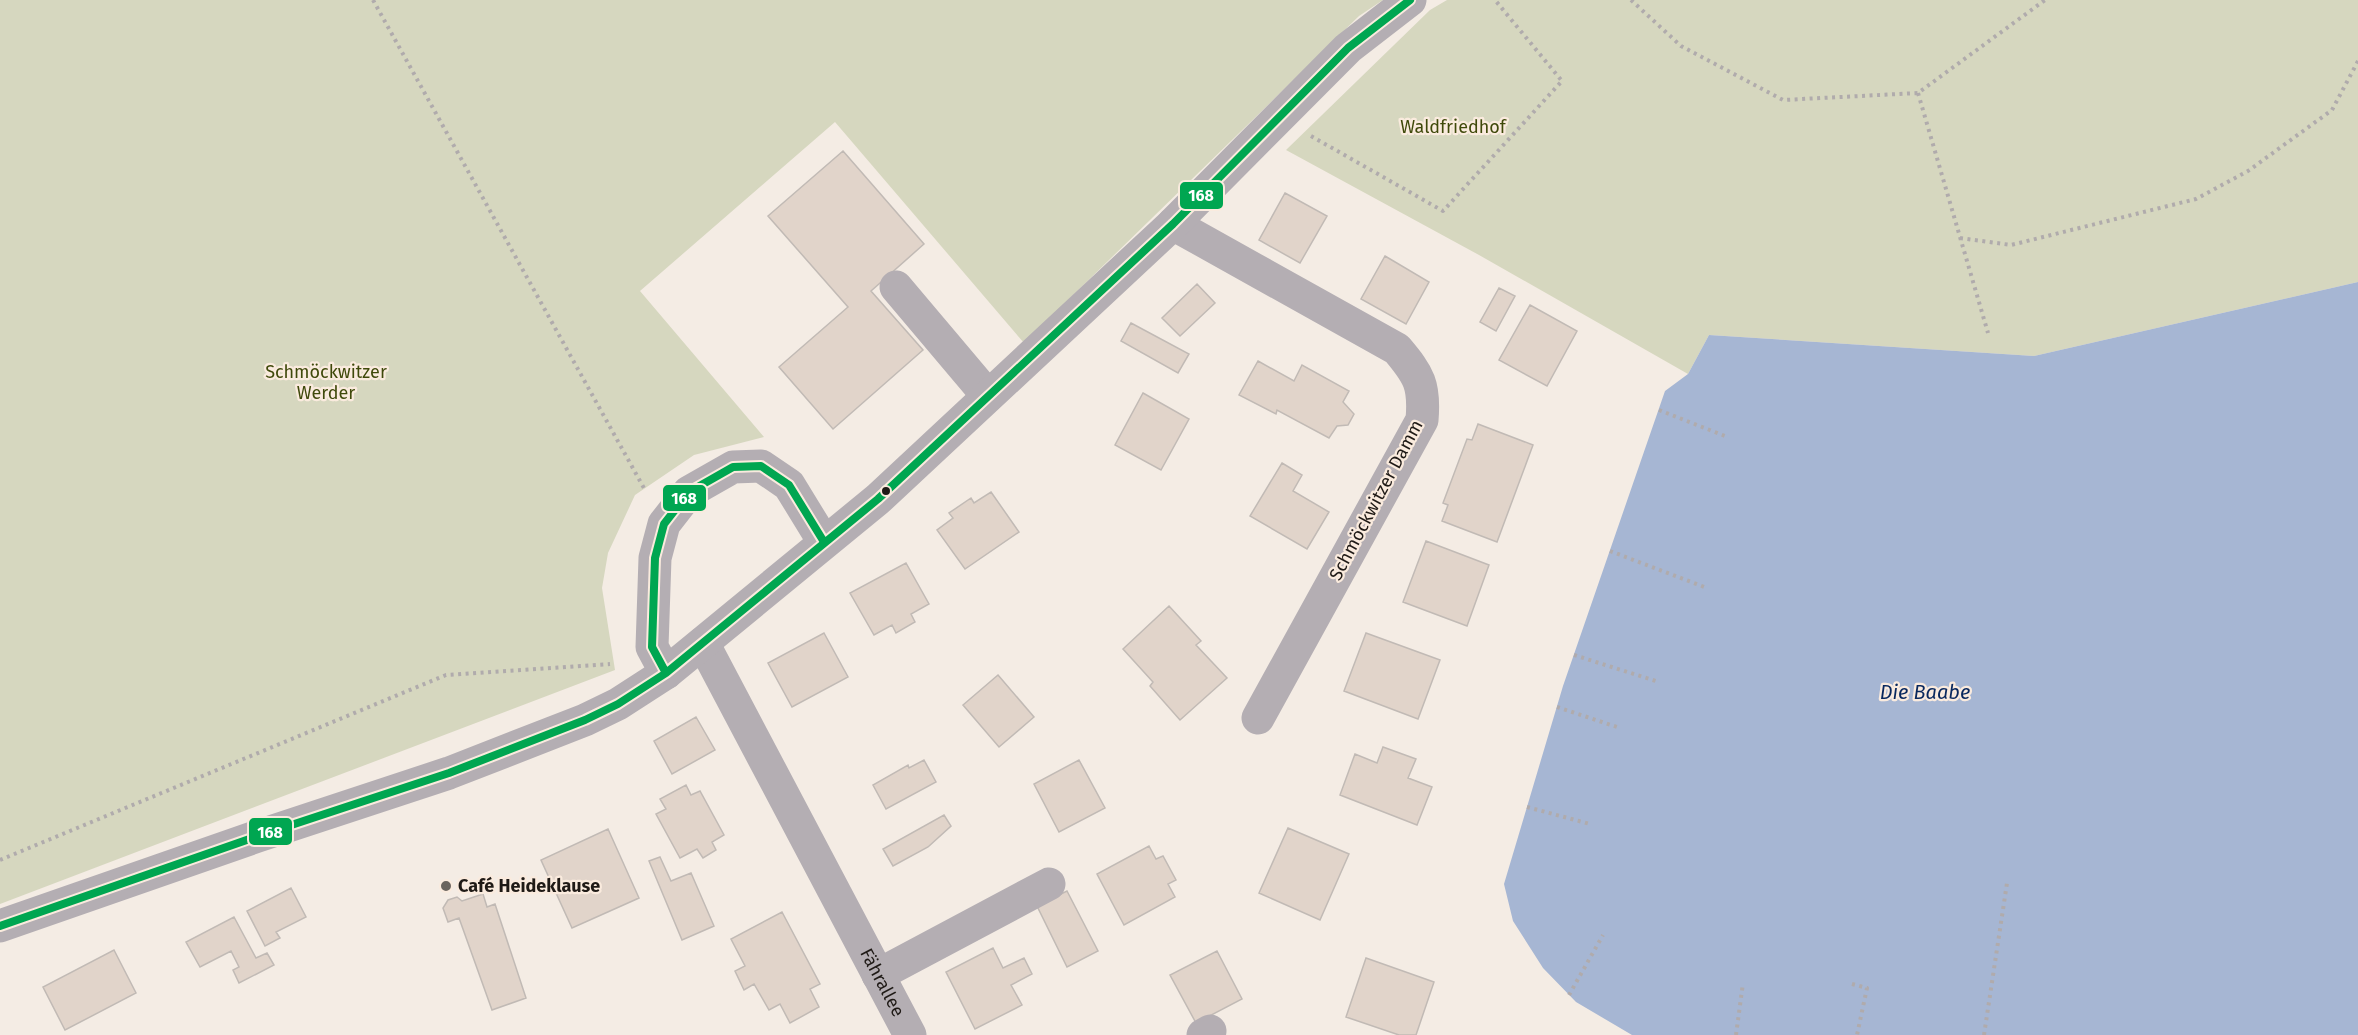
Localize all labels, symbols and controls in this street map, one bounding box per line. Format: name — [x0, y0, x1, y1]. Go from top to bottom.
park label: Waldfriedhof — [1400, 116, 1508, 138]
line badge: 168 — [1179, 181, 1224, 210]
text: 168 — [1188, 186, 1214, 205]
park label: Schmöckwitzer Werder — [265, 361, 387, 404]
street label: Schmöckwitzer Damm — [1324, 416, 1428, 584]
line badge: 168 — [662, 484, 707, 512]
unlabelled marker — [880, 485, 892, 497]
text: 168 — [671, 489, 697, 508]
water label: Die Baabe — [1880, 680, 1970, 704]
line badge: 168 — [248, 817, 293, 846]
text: 168 — [257, 823, 283, 842]
place label: Café Heideklause — [458, 875, 600, 897]
marker: Café Heideklause — [439, 879, 453, 893]
street label: Fährallee — [855, 945, 909, 1020]

